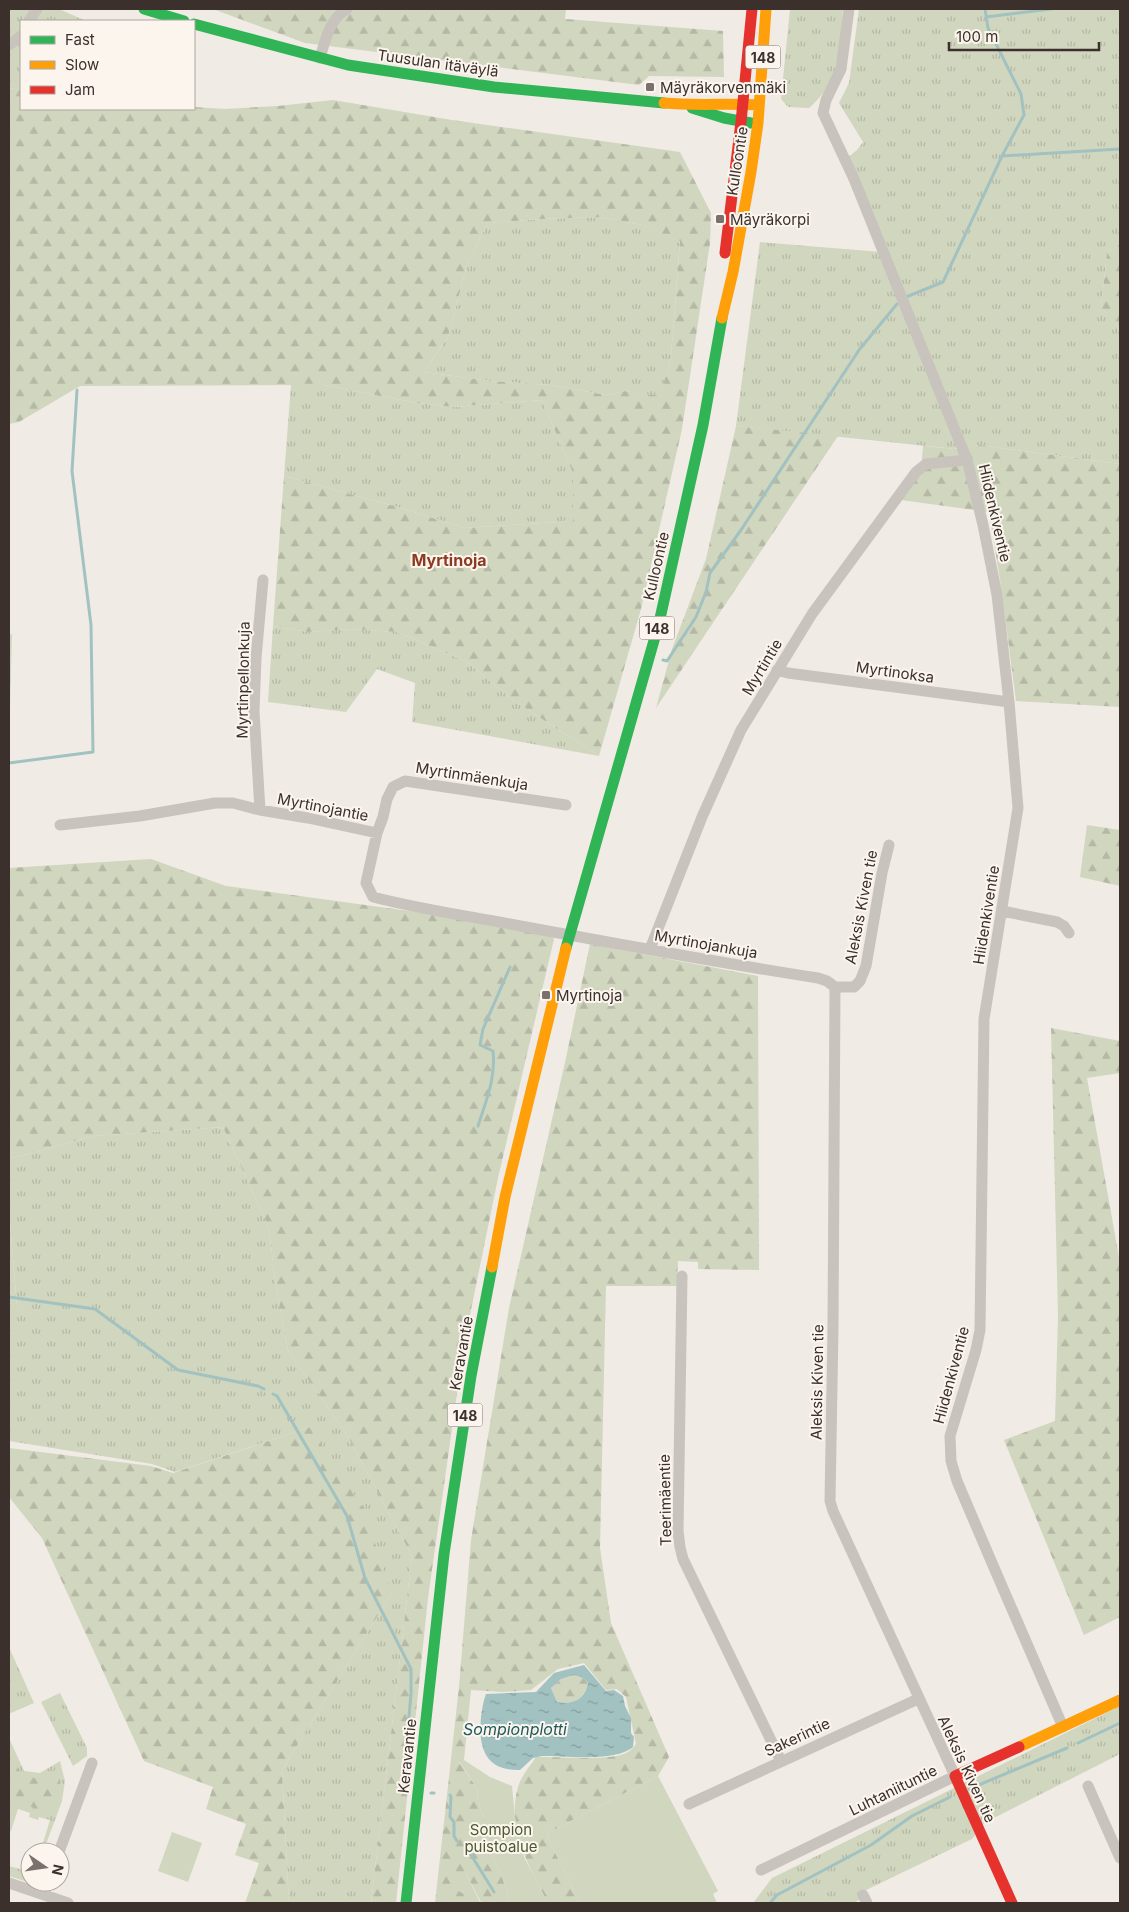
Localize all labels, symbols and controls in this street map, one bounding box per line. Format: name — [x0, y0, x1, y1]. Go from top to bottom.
legend — [20, 20, 195, 110]
scale bar — [949, 20, 1099, 52]
text: 100 m — [956, 27, 998, 46]
text: Fast — [65, 30, 95, 49]
street label: Tuusulan itäväylä — [376, 45, 500, 81]
road number: 148 — [746, 46, 780, 68]
text: Slow — [65, 55, 99, 74]
place label: Mäyräkorvenmäki — [660, 78, 786, 97]
text: Jam — [65, 80, 95, 99]
marker: Mäyräkorvenmäki — [644, 81, 656, 93]
street label: Kulloontie — [722, 125, 752, 197]
place label: Mäyräkorpi — [730, 210, 810, 229]
marker: Mäyräkorpi — [714, 213, 726, 225]
street label: Hiidenkiventie — [974, 462, 1016, 564]
street label: Kulloontie — [639, 530, 673, 602]
district label: Myrtinoja — [411, 550, 487, 570]
road number: 148 — [640, 616, 674, 640]
street label: Myrtinpellonkuja — [232, 621, 254, 739]
street label: Myrtintie — [738, 635, 786, 699]
street label: Myrtinoksa — [855, 657, 935, 687]
street label: Myrtinmäenkuja — [414, 758, 530, 794]
street label: Myrtinojantie — [276, 789, 370, 825]
street label: Aleksis Kiven tie — [841, 848, 881, 966]
street label: Hiidenkiventie — [969, 864, 1003, 966]
street label: Myrtinojankuja — [653, 926, 759, 962]
place label: Myrtinoja — [556, 986, 622, 1005]
marker: Myrtinoja — [540, 989, 552, 1001]
street label: Keravantie — [445, 1314, 477, 1392]
street label: Aleksis Kiven tie — [806, 1324, 828, 1440]
street label: Hiidenkiventie — [929, 1324, 973, 1426]
road number: 148 — [448, 1404, 482, 1426]
street label: Teerimäentie — [655, 1454, 675, 1546]
street label: Aleksis Kiven tie — [934, 1712, 1000, 1826]
street label: Sakerintie — [761, 1714, 833, 1760]
street label: Keravantie — [394, 1718, 420, 1794]
water label: Sompionplotti — [463, 1719, 568, 1739]
street label: Luhtaniituntie — [846, 1760, 940, 1820]
park label: Sompion puistoalue — [464, 1820, 538, 1856]
north arrow — [20, 1842, 70, 1892]
text: N — [49, 1863, 68, 1877]

